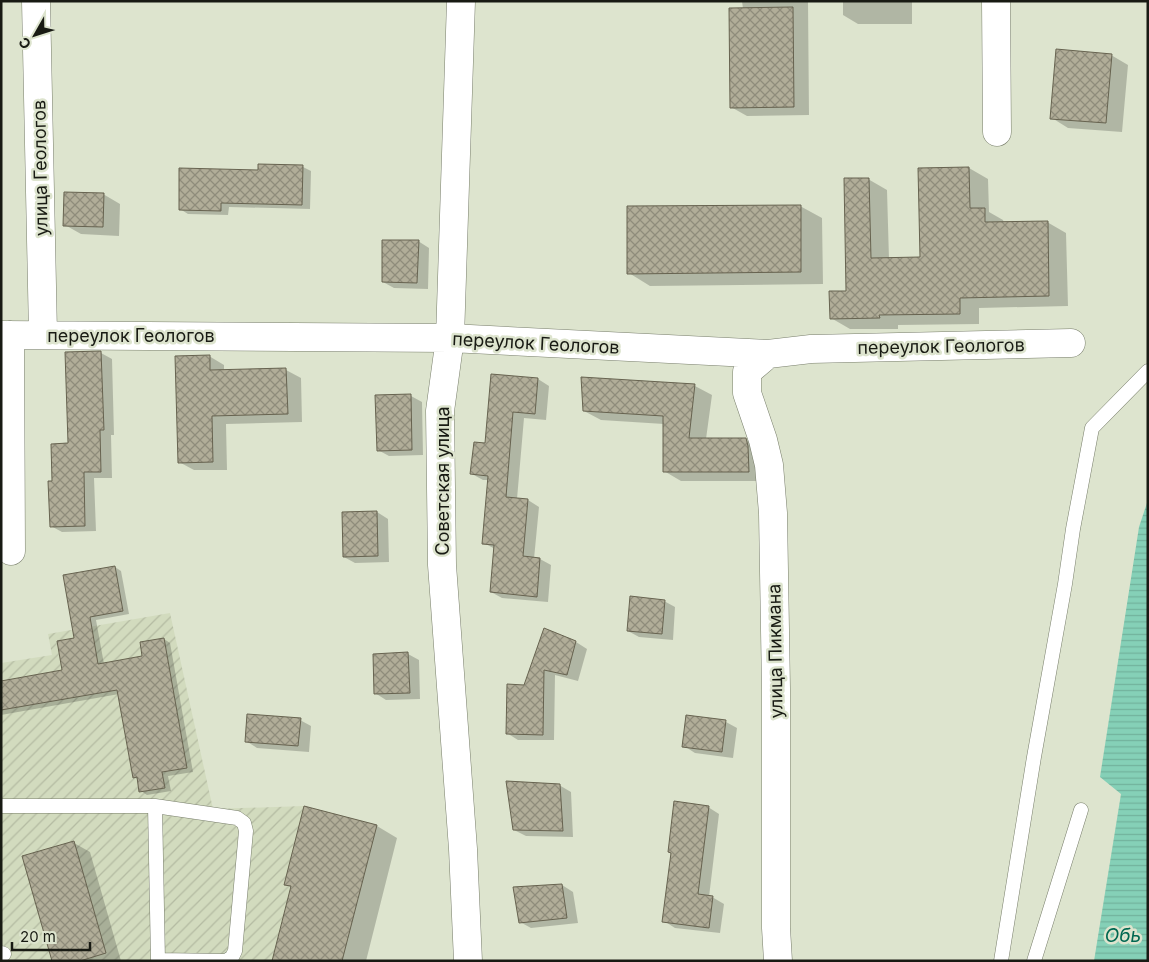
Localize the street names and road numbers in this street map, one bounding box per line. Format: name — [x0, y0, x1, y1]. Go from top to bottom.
street label: улица Геологов — [28, 100, 52, 236]
street label: переулок Геологов — [47, 325, 215, 346]
street label: переулок Геологов — [452, 328, 620, 358]
street label: переулок Геологов — [857, 334, 1025, 358]
street label: Советская улица — [432, 406, 453, 556]
street label: улица Пикмана — [763, 583, 787, 719]

